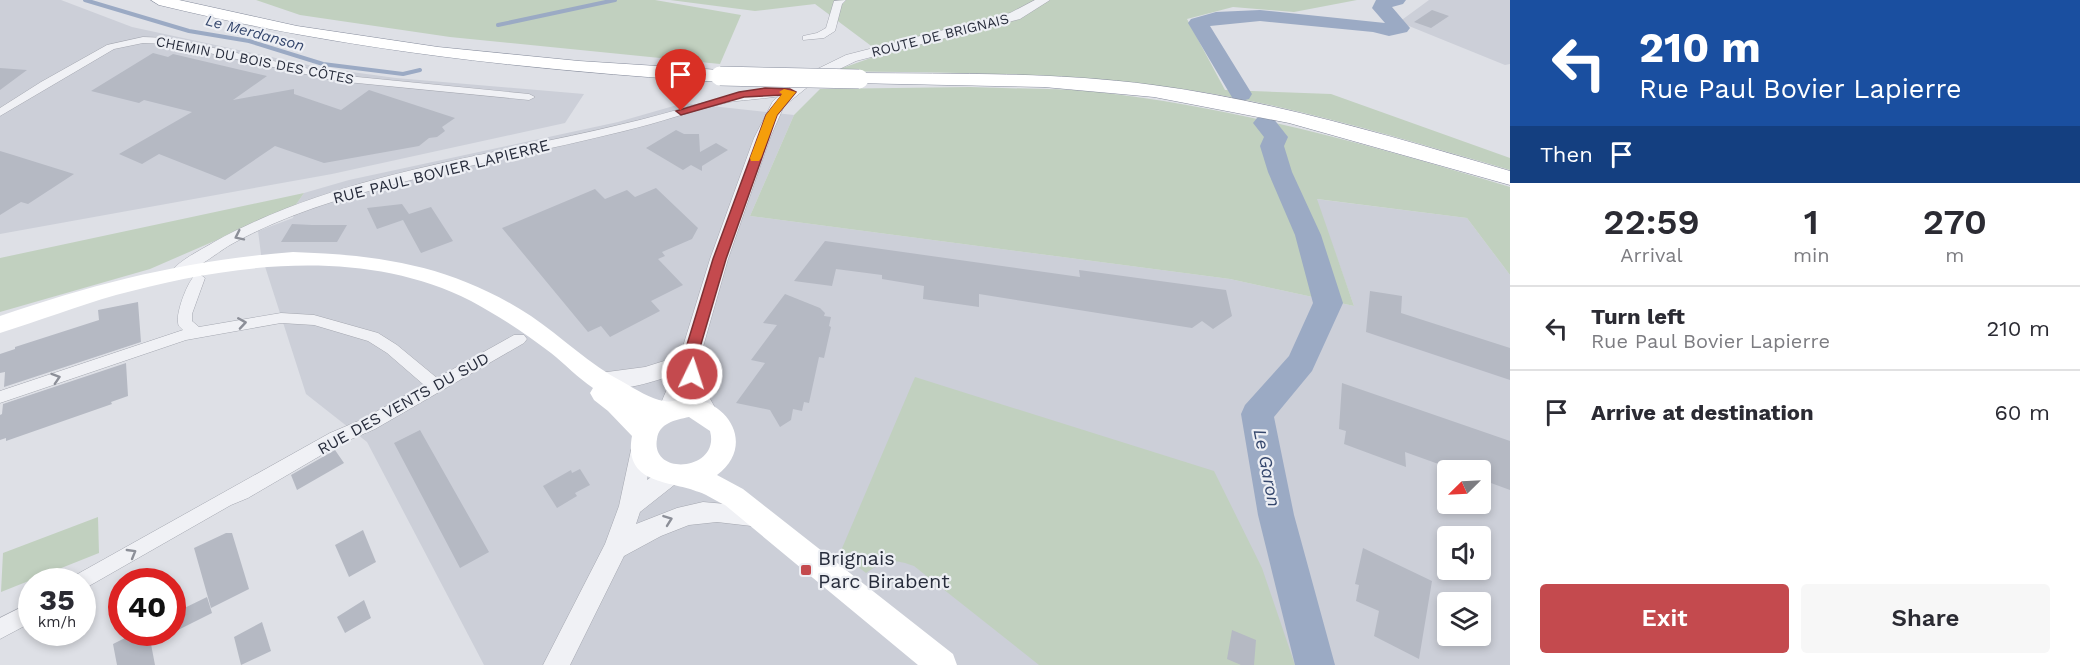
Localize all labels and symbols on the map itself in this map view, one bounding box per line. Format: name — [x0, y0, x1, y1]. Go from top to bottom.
street label: ROUTE DE BRIGNAIS — [870, 10, 1010, 60]
water label: Le Merdanson — [204, 11, 306, 55]
street label: CHEMIN DU BOIS DES CÔTES — [155, 33, 355, 87]
pin — [655, 49, 706, 111]
street label: RUE PAUL BOVIER LAPIERRE — [331, 135, 551, 208]
one-way arrow — [234, 229, 245, 240]
one-way arrow — [238, 318, 247, 330]
position arrow — [660, 342, 724, 406]
street label: RUE DES VENTS DU SUD — [314, 348, 492, 459]
one-way arrow — [50, 373, 61, 386]
water label: Le Garon — [1250, 427, 1285, 508]
north arrow — [1437, 460, 1491, 514]
one-way arrow — [662, 515, 673, 528]
place label: Brignais Parc Birabent — [818, 546, 950, 593]
one-way arrow — [126, 549, 136, 560]
marker: Brignais Parc Birabent — [799, 563, 813, 577]
speed limit sign: 40 — [108, 568, 186, 646]

